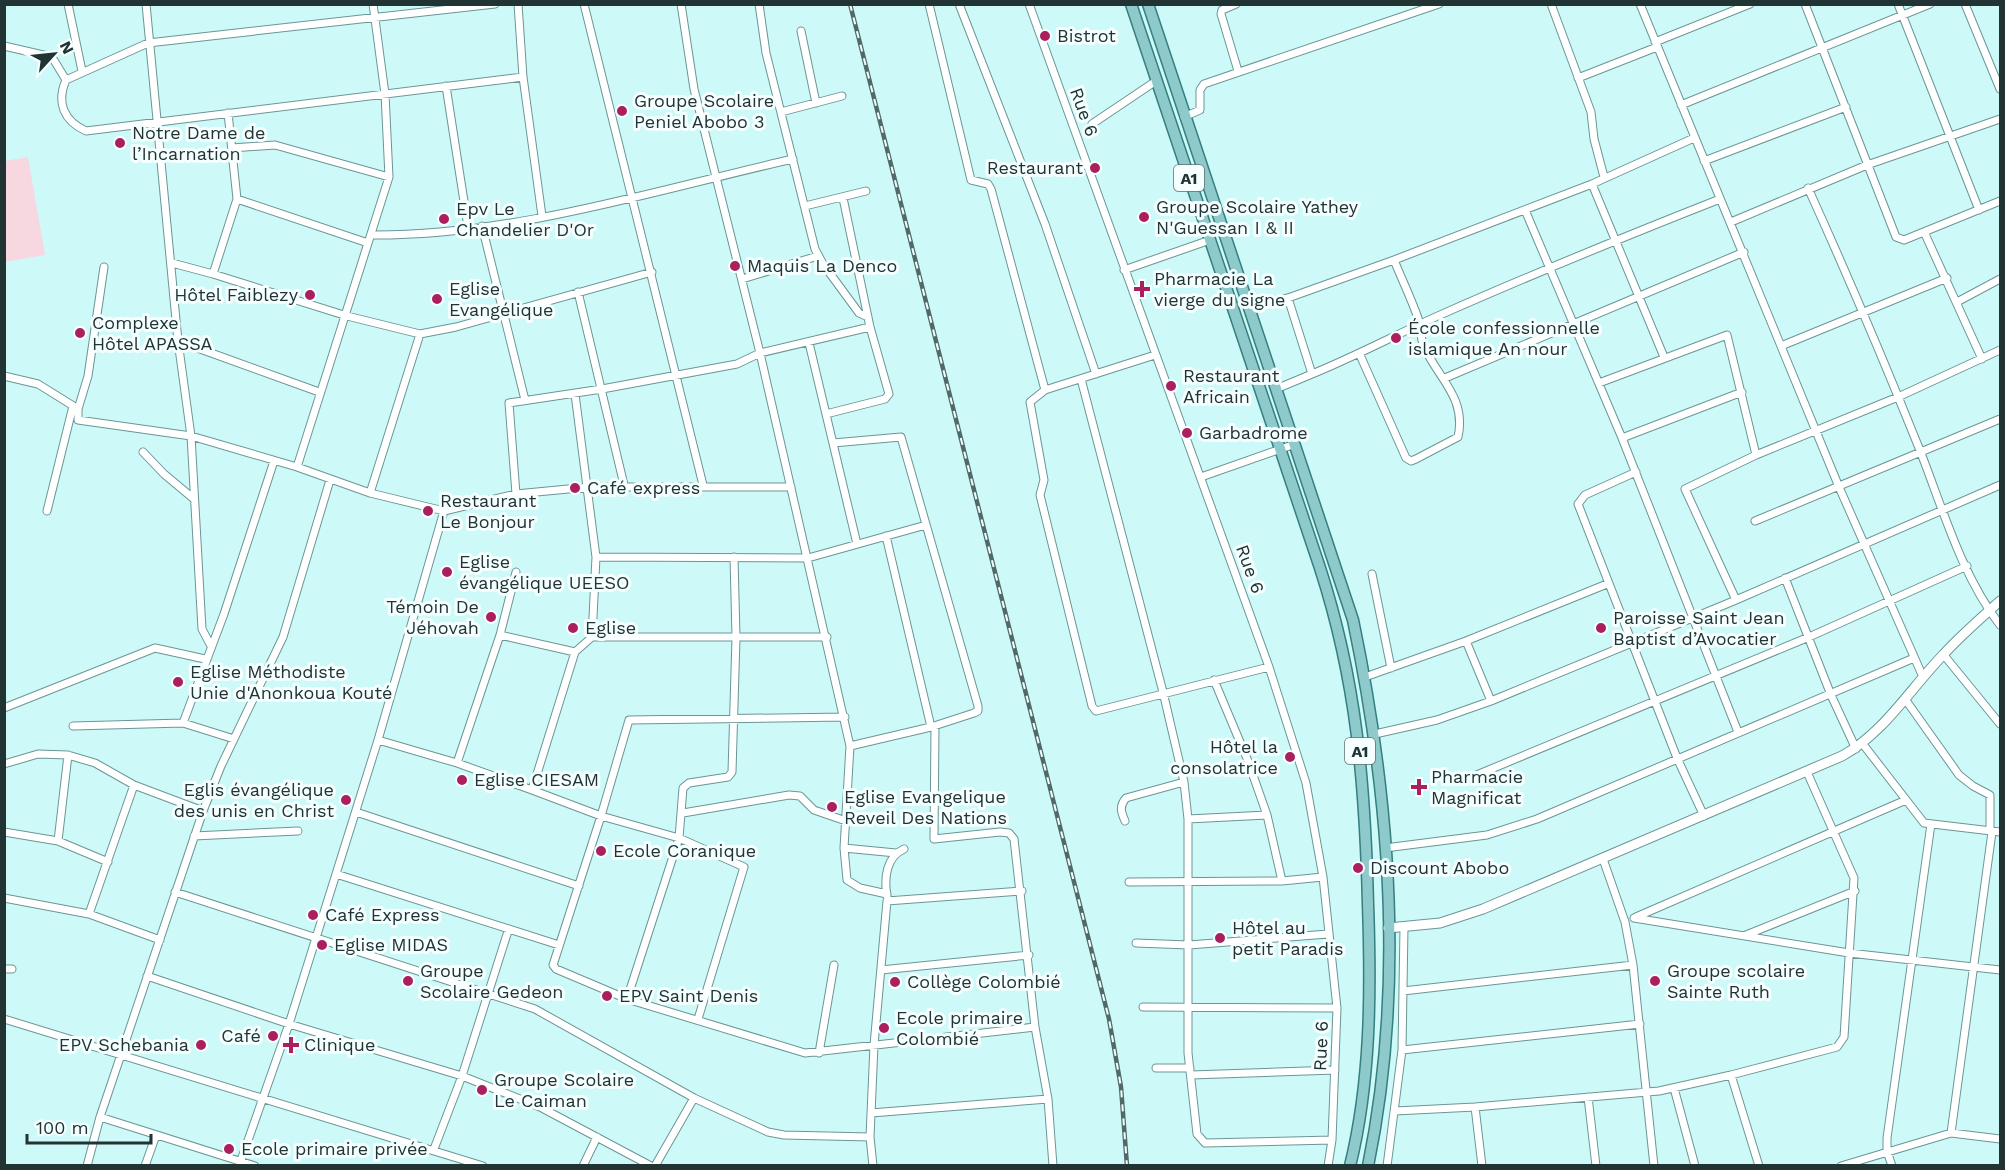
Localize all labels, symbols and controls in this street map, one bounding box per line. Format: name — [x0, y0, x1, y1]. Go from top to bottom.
north arrow — [24, 24, 84, 84]
place label: Bistrot — [1057, 25, 1116, 46]
marker: Bistrot — [1038, 29, 1052, 43]
text: N — [56, 38, 78, 57]
street label: Rue 6 — [1066, 85, 1103, 139]
place label: Groupe Scolaire Peniel Abobo 3 — [634, 90, 774, 132]
marker: Groupe Scolaire Peniel Abobo 3 — [615, 104, 629, 118]
place label: Notre Dame de l’Incarnation — [132, 122, 265, 164]
marker: Notre Dame de l’Incarnation — [113, 136, 127, 150]
place label: Restaurant — [987, 157, 1083, 178]
marker: Restaurant — [1088, 161, 1102, 175]
road number: A1 — [1174, 165, 1204, 191]
place label: Groupe Scolaire Yathey N'Guessan I & II — [1156, 196, 1359, 238]
place label: Epv Le Chandelier D'Or — [456, 198, 594, 240]
marker: Groupe Scolaire Yathey N'Guessan I & II — [1137, 210, 1151, 224]
marker: Epv Le Chandelier D'Or — [437, 212, 451, 226]
place label: Maquis La Denco — [747, 255, 897, 276]
marker: Maquis La Denco — [728, 259, 742, 273]
place label: Pharmacie La vierge du signe — [1154, 268, 1285, 310]
place label: Eglise Evangélique — [449, 278, 553, 320]
marker: Pharmacie La vierge du signe — [1135, 282, 1149, 296]
place label: Hôtel Faiblezy — [174, 284, 299, 305]
marker: Hôtel Faiblezy — [303, 288, 317, 302]
marker: Eglise Evangélique — [430, 292, 444, 306]
place label: Complexe Hôtel APASSA — [92, 312, 213, 354]
place label: École confessionnelle islamique An nour — [1408, 317, 1600, 359]
marker: Complexe Hôtel APASSA — [73, 326, 87, 340]
marker: École confessionnelle islamique An nour — [1389, 331, 1403, 345]
place label: Restaurant Africain — [1183, 365, 1280, 407]
marker: Restaurant Africain — [1164, 379, 1178, 393]
place label: Garbadrome — [1199, 422, 1308, 443]
marker: Garbadrome — [1180, 426, 1194, 440]
place label: Café express — [587, 477, 700, 498]
marker: Café express — [568, 481, 582, 495]
place label: Restaurant Le Bonjour — [440, 490, 537, 532]
marker: Restaurant Le Bonjour — [421, 504, 435, 518]
street label: Rue 6 — [1232, 542, 1269, 596]
place label: Eglise évangélique UEESO — [459, 551, 629, 593]
marker: Eglise évangélique UEESO — [440, 565, 454, 579]
place label: Témoin De Jéhovah — [386, 596, 479, 638]
place label: Paroisse Saint Jean Baptist d’Avocatier — [1613, 607, 1785, 649]
marker: Témoin De Jéhovah — [484, 610, 498, 624]
place label: Eglise — [585, 617, 636, 638]
marker: Eglise — [566, 621, 580, 635]
marker: Paroisse Saint Jean Baptist d’Avocatier — [1594, 621, 1608, 635]
place label: Eglise Méthodiste Unie d'Anonkoua Kouté — [190, 661, 392, 703]
marker: Eglise Méthodiste Unie d'Anonkoua Kouté — [171, 675, 185, 689]
place label: Hôtel la consolatrice — [1170, 736, 1278, 778]
road number: A1 — [1345, 738, 1375, 764]
marker: Hôtel la consolatrice — [1283, 750, 1297, 764]
place label: Pharmacie Magnificat — [1431, 766, 1523, 808]
place label: Eglise CIESAM — [474, 769, 599, 790]
marker: Eglise CIESAM — [455, 773, 469, 787]
place label: Eglis évangélique des unis en Christ — [174, 779, 334, 821]
marker: Pharmacie Magnificat — [1412, 780, 1426, 794]
place label: Eglise Evangelique Reveil Des Nations — [844, 786, 1007, 828]
marker: Eglis évangélique des unis en Christ — [339, 793, 353, 807]
marker: Eglise Evangelique Reveil Des Nations — [825, 800, 839, 814]
place label: Ecole Coranique — [613, 840, 756, 861]
marker: Ecole Coranique — [594, 844, 608, 858]
place label: Discount Abobo — [1370, 857, 1509, 878]
marker: Discount Abobo — [1351, 861, 1365, 875]
place label: Café Express — [325, 904, 440, 925]
marker: Café Express — [306, 908, 320, 922]
place label: Hôtel au petit Paradis — [1232, 917, 1343, 959]
marker: Hôtel au petit Paradis — [1213, 931, 1227, 945]
place label: Eglise MIDAS — [334, 934, 448, 955]
marker: Eglise MIDAS — [315, 938, 329, 952]
place label: Groupe Scolaire Gedeon — [420, 960, 564, 1002]
place label: Groupe scolaire Sainte Ruth — [1667, 960, 1805, 1002]
place label: Collège Colombié — [907, 971, 1061, 992]
marker: Groupe Scolaire Gedeon — [401, 974, 415, 988]
marker: Groupe scolaire Sainte Ruth — [1648, 974, 1662, 988]
marker: Collège Colombié — [888, 975, 902, 989]
place label: EPV Saint Denis — [619, 985, 758, 1006]
marker: EPV Saint Denis — [600, 989, 614, 1003]
place label: Ecole primaire Colombié — [896, 1007, 1023, 1049]
street label: Rue 6 — [1309, 1020, 1332, 1072]
marker: Ecole primaire Colombié — [877, 1021, 891, 1035]
place label: Café — [221, 1025, 261, 1046]
marker: Café — [266, 1029, 280, 1043]
place label: EPV Schebania — [59, 1034, 189, 1055]
place label: Clinique — [304, 1034, 375, 1055]
marker: Clinique — [282, 1036, 300, 1054]
marker: EPV Schebania — [194, 1038, 208, 1052]
place label: Groupe Scolaire Le Caiman — [494, 1069, 634, 1111]
marker: Groupe Scolaire Le Caiman — [475, 1083, 489, 1097]
scale bar — [27, 1107, 152, 1145]
text: 100 m — [36, 1117, 89, 1138]
place label: Ecole primaire privée — [241, 1138, 428, 1159]
marker: Ecole primaire privée — [222, 1142, 236, 1156]

